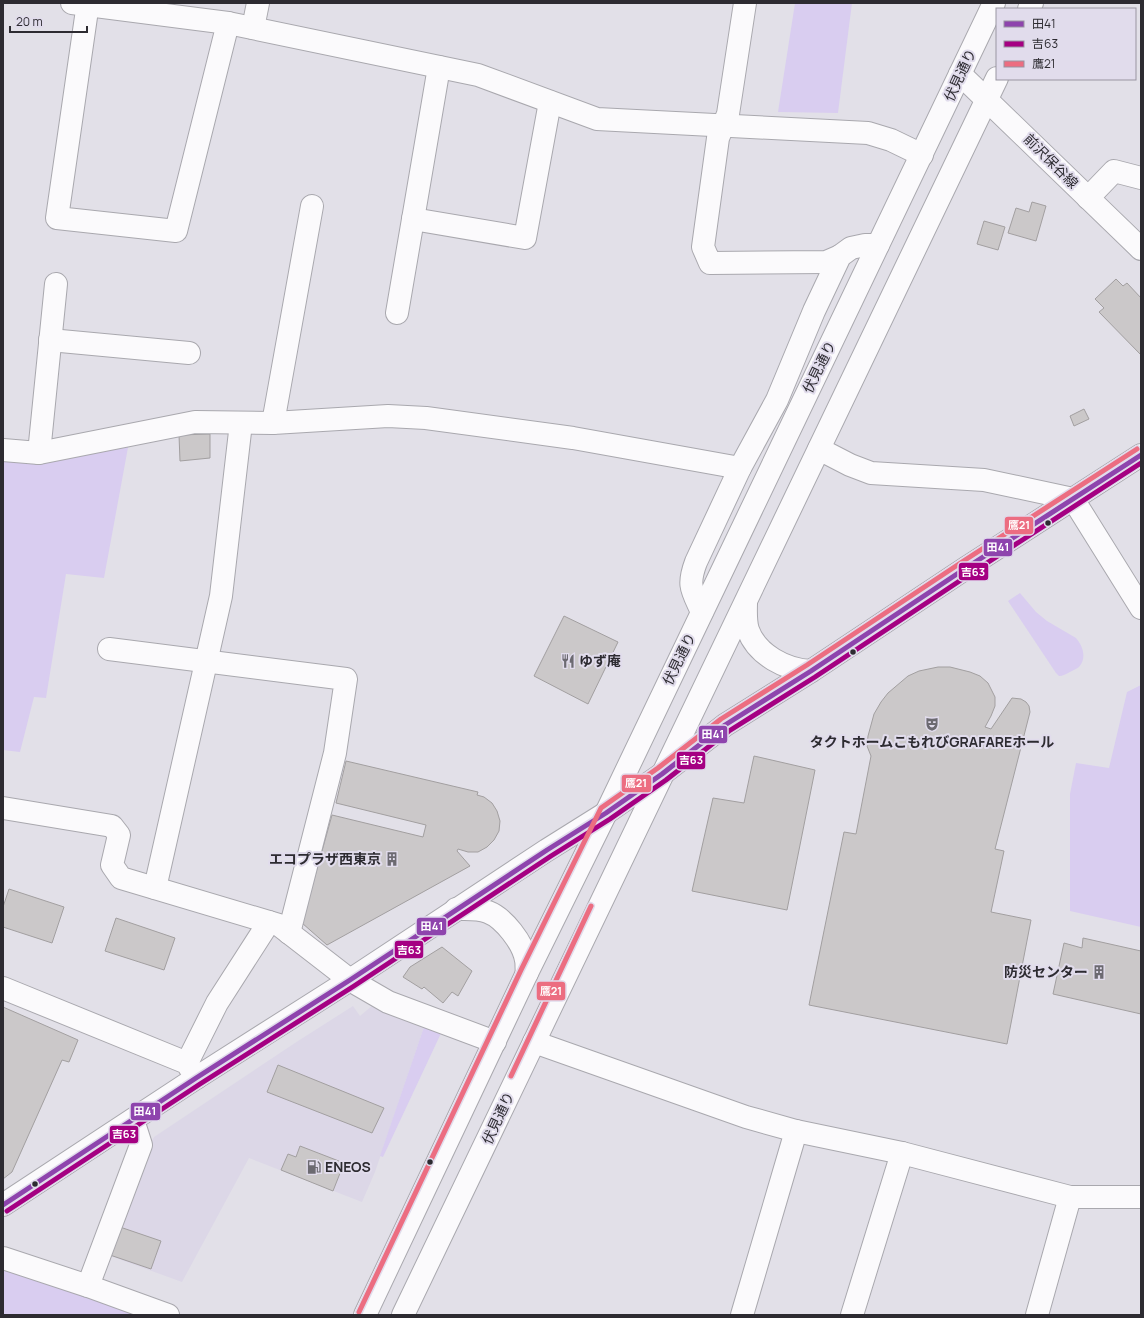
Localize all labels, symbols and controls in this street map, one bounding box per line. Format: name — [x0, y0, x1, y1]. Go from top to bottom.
scale bar — [10, 8, 87, 34]
legend — [996, 8, 1136, 80]
text: 20 m — [16, 13, 43, 30]
text: 田41 — [1032, 15, 1056, 32]
text: 吉63 — [1032, 35, 1058, 52]
street label: 伏見通り — [939, 45, 980, 104]
text: 鷹21 — [1032, 55, 1056, 72]
street label: 前沢保谷線 — [1020, 129, 1083, 192]
street label: 伏見通り — [798, 337, 839, 396]
line badge: 鷹21 — [1004, 516, 1034, 535]
text: 鷹21 — [1008, 517, 1030, 532]
unlabelled marker — [1043, 518, 1053, 528]
line badge: 田41 — [983, 538, 1013, 557]
text: 田41 — [987, 539, 1009, 554]
line badge: 吉63 — [958, 562, 989, 581]
text: 吉63 — [961, 564, 985, 579]
street label: 伏見通り — [658, 629, 699, 688]
unlabelled marker — [848, 647, 858, 657]
place label: ゆず庵 — [579, 651, 621, 670]
restaurant icon: ゆず庵 — [560, 653, 576, 669]
theatre icon: タクトホームこもれびGRAFAREホール — [924, 716, 940, 732]
line badge: 田41 — [698, 725, 728, 744]
text: 田41 — [702, 726, 724, 741]
place label: タクトホームこもれびGRAFAREホール — [810, 732, 1054, 751]
line badge: 吉63 — [676, 751, 706, 770]
text: 吉63 — [679, 752, 703, 767]
line badge: 鷹21 — [621, 774, 652, 793]
text: 鷹21 — [625, 775, 647, 790]
place label: エコプラザ西東京 — [269, 849, 381, 868]
building icon: エコプラザ西東京 — [384, 851, 400, 867]
line badge: 田41 — [416, 917, 447, 936]
text: 田41 — [421, 918, 443, 933]
line badge: 吉63 — [394, 940, 424, 959]
text: 吉63 — [397, 942, 421, 957]
place label: 防災センター — [1004, 962, 1088, 981]
building icon: 防災センター — [1091, 964, 1107, 980]
line badge: 鷹21 — [536, 981, 566, 1001]
text: 鷹21 — [540, 983, 562, 998]
street label: 伏見通り — [477, 1088, 518, 1147]
line badge: 田41 — [130, 1102, 161, 1121]
text: 田41 — [134, 1103, 156, 1118]
line badge: 吉63 — [109, 1125, 139, 1144]
text: 吉63 — [112, 1126, 136, 1141]
place label: ENEOS — [325, 1157, 371, 1176]
unlabelled marker — [425, 1157, 435, 1167]
fuel station icon: ENEOS — [306, 1159, 322, 1175]
unlabelled marker — [30, 1179, 40, 1189]

